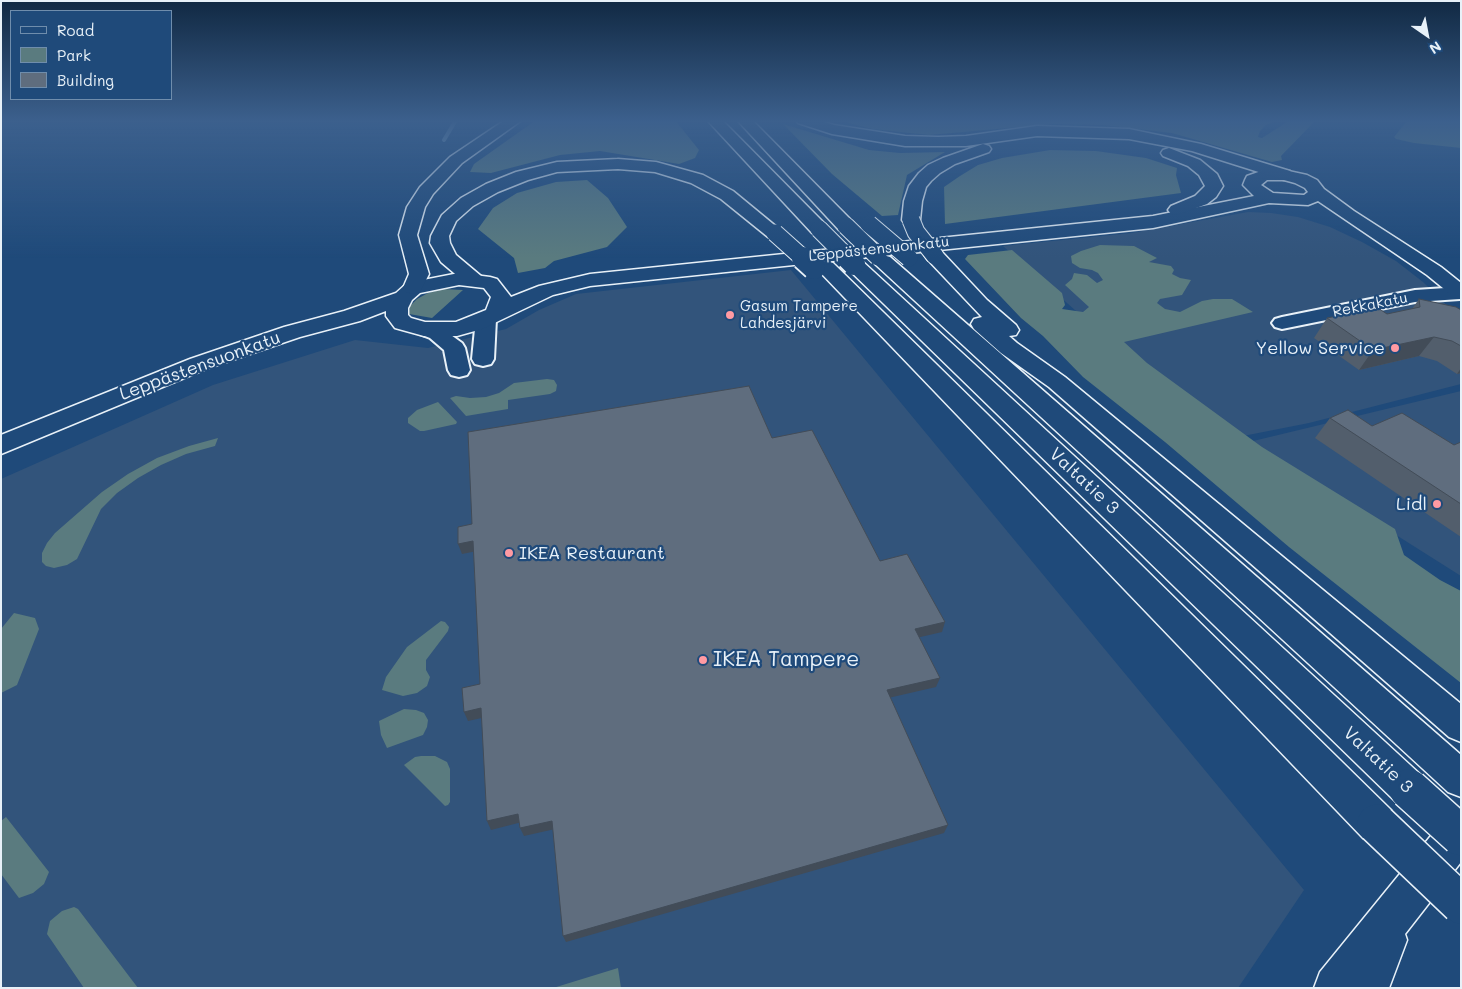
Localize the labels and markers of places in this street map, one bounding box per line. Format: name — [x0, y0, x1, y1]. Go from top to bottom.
place label: Gasum Tampere Lahdesjärvi — [740, 297, 858, 332]
marker: Gasum Tampere Lahdesjärvi — [724, 309, 736, 321]
place label: Yellow Service — [1256, 337, 1385, 359]
marker: Yellow Service — [1389, 342, 1401, 354]
place label: Lidl — [1396, 493, 1427, 515]
marker: Lidl — [1431, 498, 1443, 510]
place label: IKEA Restaurant — [519, 542, 665, 564]
marker: IKEA Restaurant — [503, 547, 515, 559]
place label: IKEA Tampere — [713, 647, 859, 673]
marker: IKEA Tampere — [697, 654, 709, 666]

